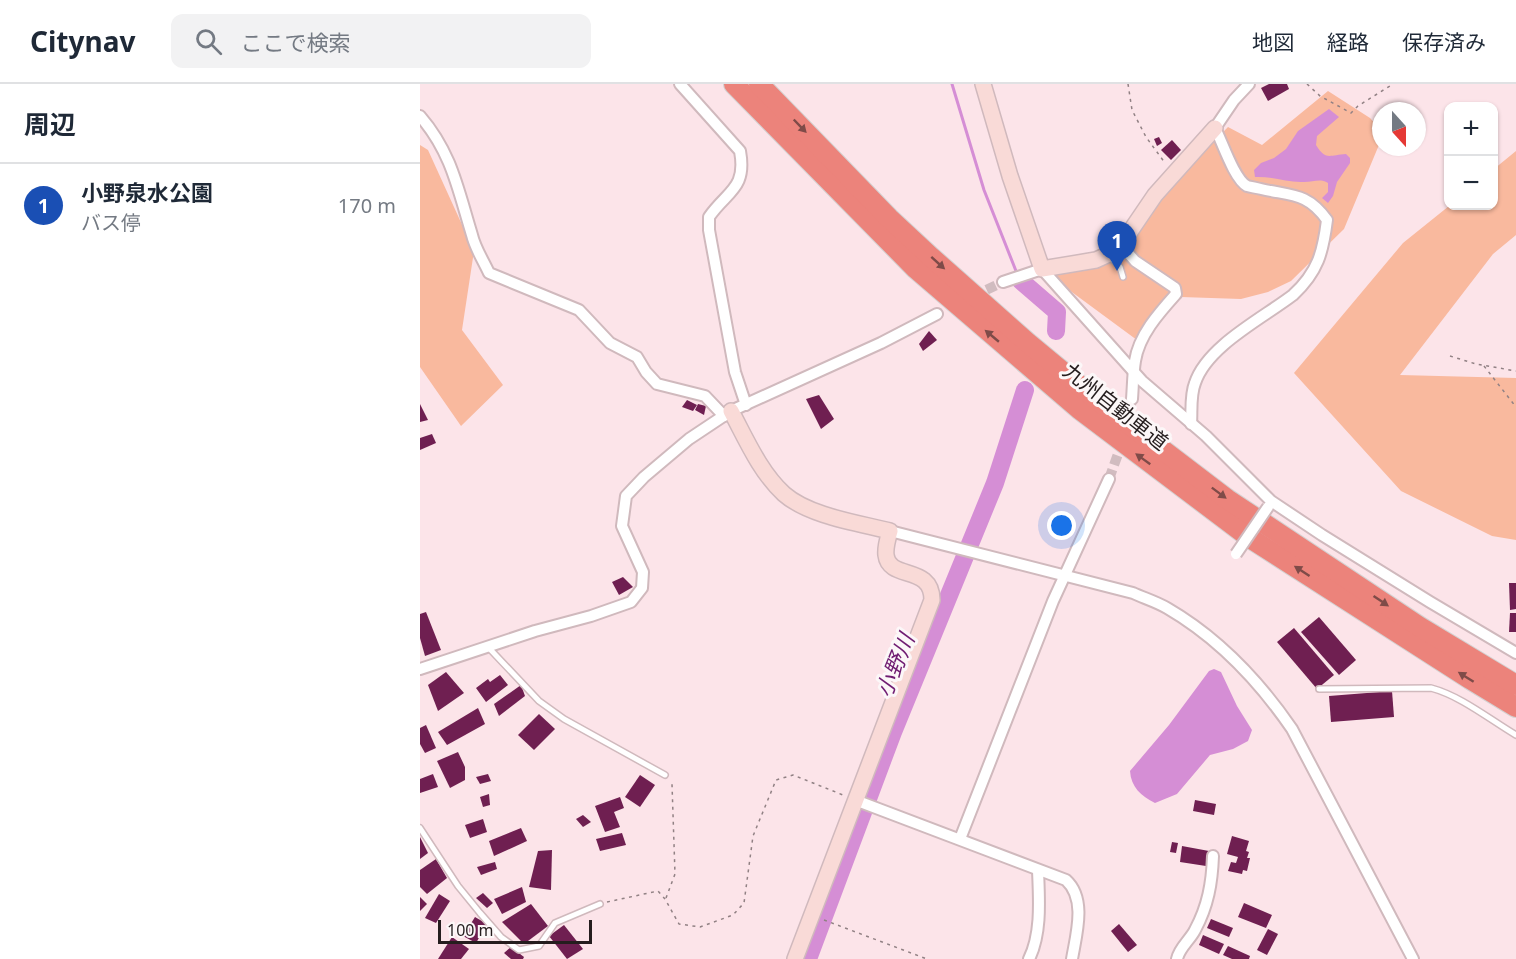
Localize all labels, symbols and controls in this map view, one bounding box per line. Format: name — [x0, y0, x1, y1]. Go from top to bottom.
search box — [171, 14, 591, 68]
text: Citynav — [30, 22, 135, 60]
icon: search — [192, 25, 225, 58]
text: ここで検索 — [240, 27, 350, 57]
text: 地図 — [1252, 28, 1294, 56]
text: 経路 — [1327, 28, 1369, 56]
text: 保存済み — [1402, 28, 1486, 56]
north arrow — [1372, 102, 1426, 156]
map controls — [1444, 102, 1498, 210]
button: + — [1444, 102, 1498, 156]
text: 周辺 — [24, 106, 76, 142]
one-way arrow — [792, 118, 806, 132]
button: − — [1444, 156, 1498, 210]
text: 小野泉水公園 — [81, 177, 213, 207]
text: 1 — [38, 192, 49, 219]
text: 170 m — [338, 192, 396, 219]
text: バス停 — [81, 209, 141, 236]
pin: 1 — [1098, 222, 1136, 271]
one-way arrow — [930, 257, 946, 270]
one-way arrow — [984, 329, 1000, 342]
street label: 九州自動車道 — [1058, 356, 1174, 456]
one-way arrow — [1135, 453, 1151, 465]
one-way arrow — [1211, 487, 1226, 499]
your location — [1047, 511, 1076, 540]
one-way arrow — [1294, 566, 1310, 577]
one-way arrow — [1373, 596, 1389, 607]
water label: 小野川 — [868, 627, 921, 701]
one-way arrow — [1458, 671, 1474, 682]
scale bar — [438, 917, 592, 944]
text: 100 m — [447, 919, 494, 941]

